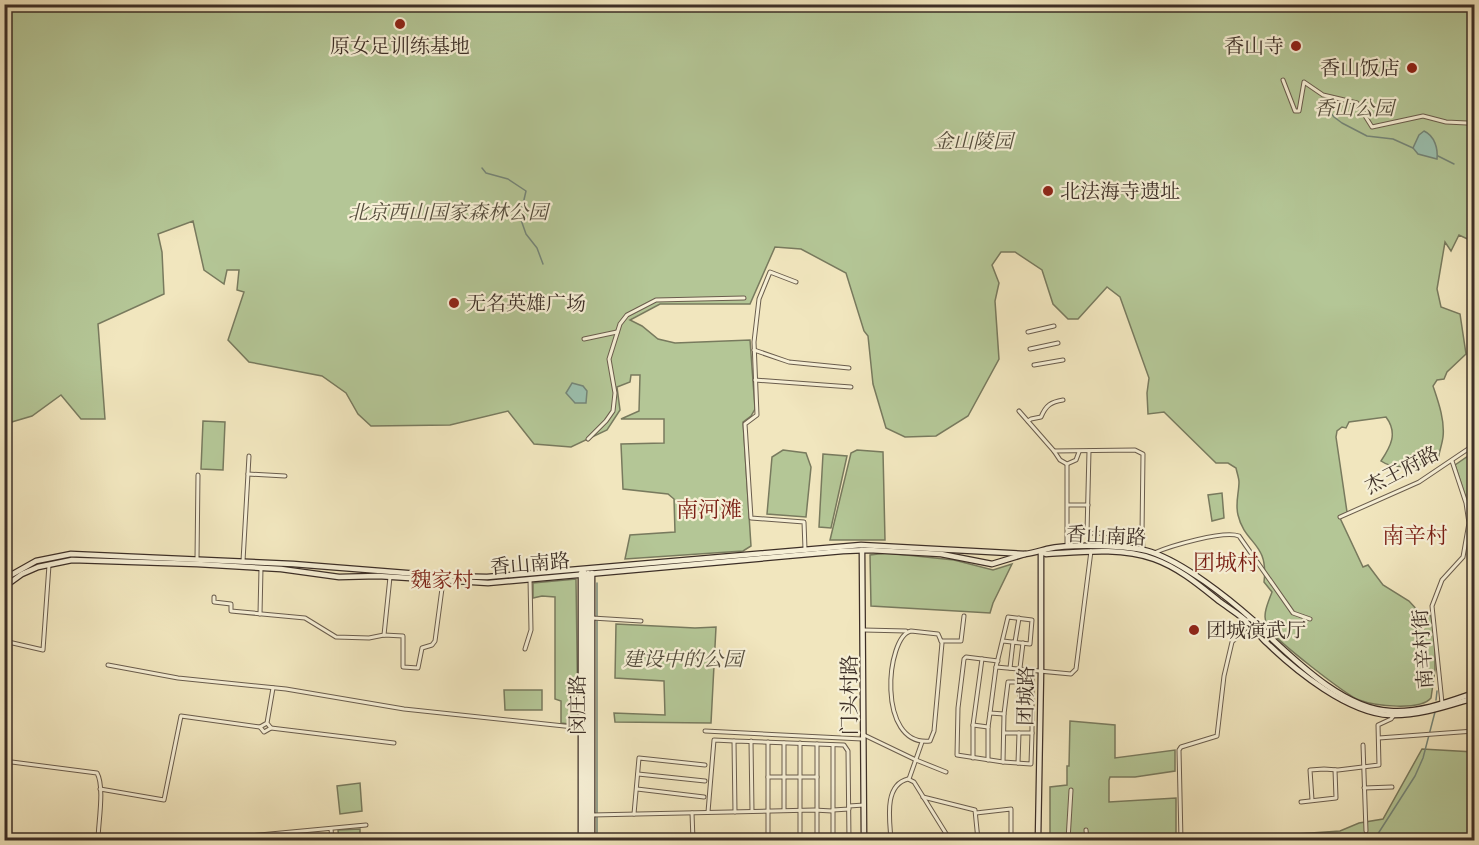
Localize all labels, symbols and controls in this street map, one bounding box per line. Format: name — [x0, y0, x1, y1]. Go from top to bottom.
marker: 原女足训练基地 — [393, 17, 407, 31]
place label: 原女足训练基地 — [330, 35, 470, 58]
place label: 香山寺 — [1224, 35, 1284, 58]
marker: 香山寺 — [1289, 39, 1303, 53]
place label: 香山饭店 — [1320, 57, 1400, 80]
marker: 香山饭店 — [1405, 61, 1419, 75]
park label: 香山公园 — [1314, 97, 1397, 120]
park label: 金山陵园 — [933, 130, 1016, 153]
place label: 北法海寺遗址 — [1060, 180, 1180, 203]
marker: 北法海寺遗址 — [1041, 184, 1055, 198]
park label: 北京西山国家森林公园 — [348, 201, 551, 224]
place label: 无名英雄广场 — [466, 292, 586, 315]
marker: 无名英雄广场 — [447, 296, 461, 310]
street label: 杰王府路 — [1361, 442, 1443, 498]
district label: 南河滩 — [676, 497, 742, 523]
street label: 香山南路 — [1065, 522, 1147, 550]
district label: 南辛村 — [1382, 523, 1448, 549]
street label: 香山南路 — [489, 549, 571, 579]
district label: 团城村 — [1193, 550, 1259, 576]
district label: 魏家村 — [411, 568, 474, 592]
street label: 南辛村街 — [1409, 608, 1437, 690]
place label: 团城演武厅 — [1206, 619, 1306, 642]
marker: 团城演武厅 — [1187, 623, 1201, 637]
park label: 建设中的公园 — [623, 648, 746, 671]
street label: 门头村路 — [838, 655, 861, 735]
street label: 团城路 — [1014, 666, 1038, 726]
street label: 闵庄路 — [566, 675, 589, 735]

